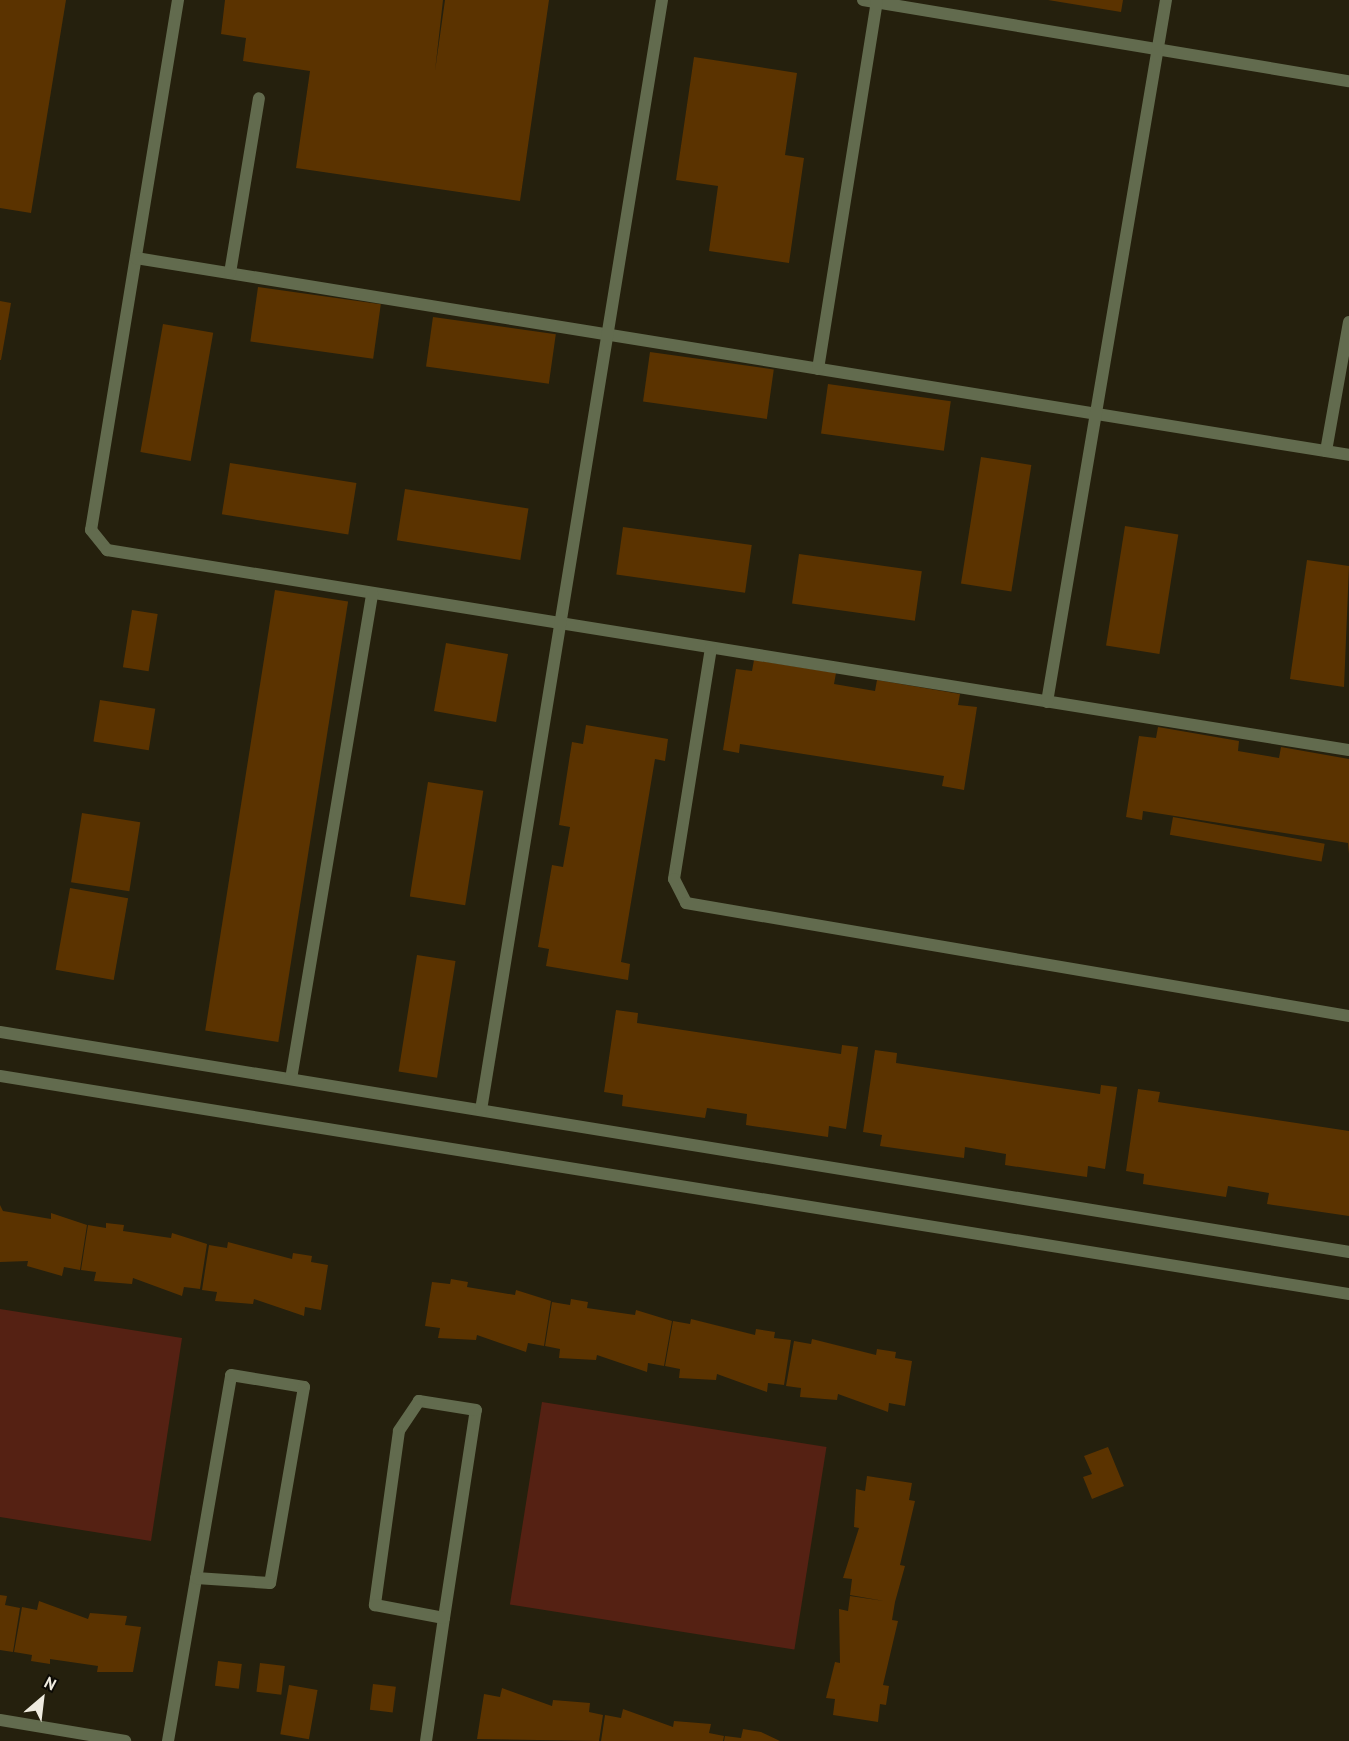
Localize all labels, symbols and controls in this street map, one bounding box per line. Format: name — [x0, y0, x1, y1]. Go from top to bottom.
north arrow — [12, 1669, 72, 1729]
text: N — [41, 1672, 60, 1694]

